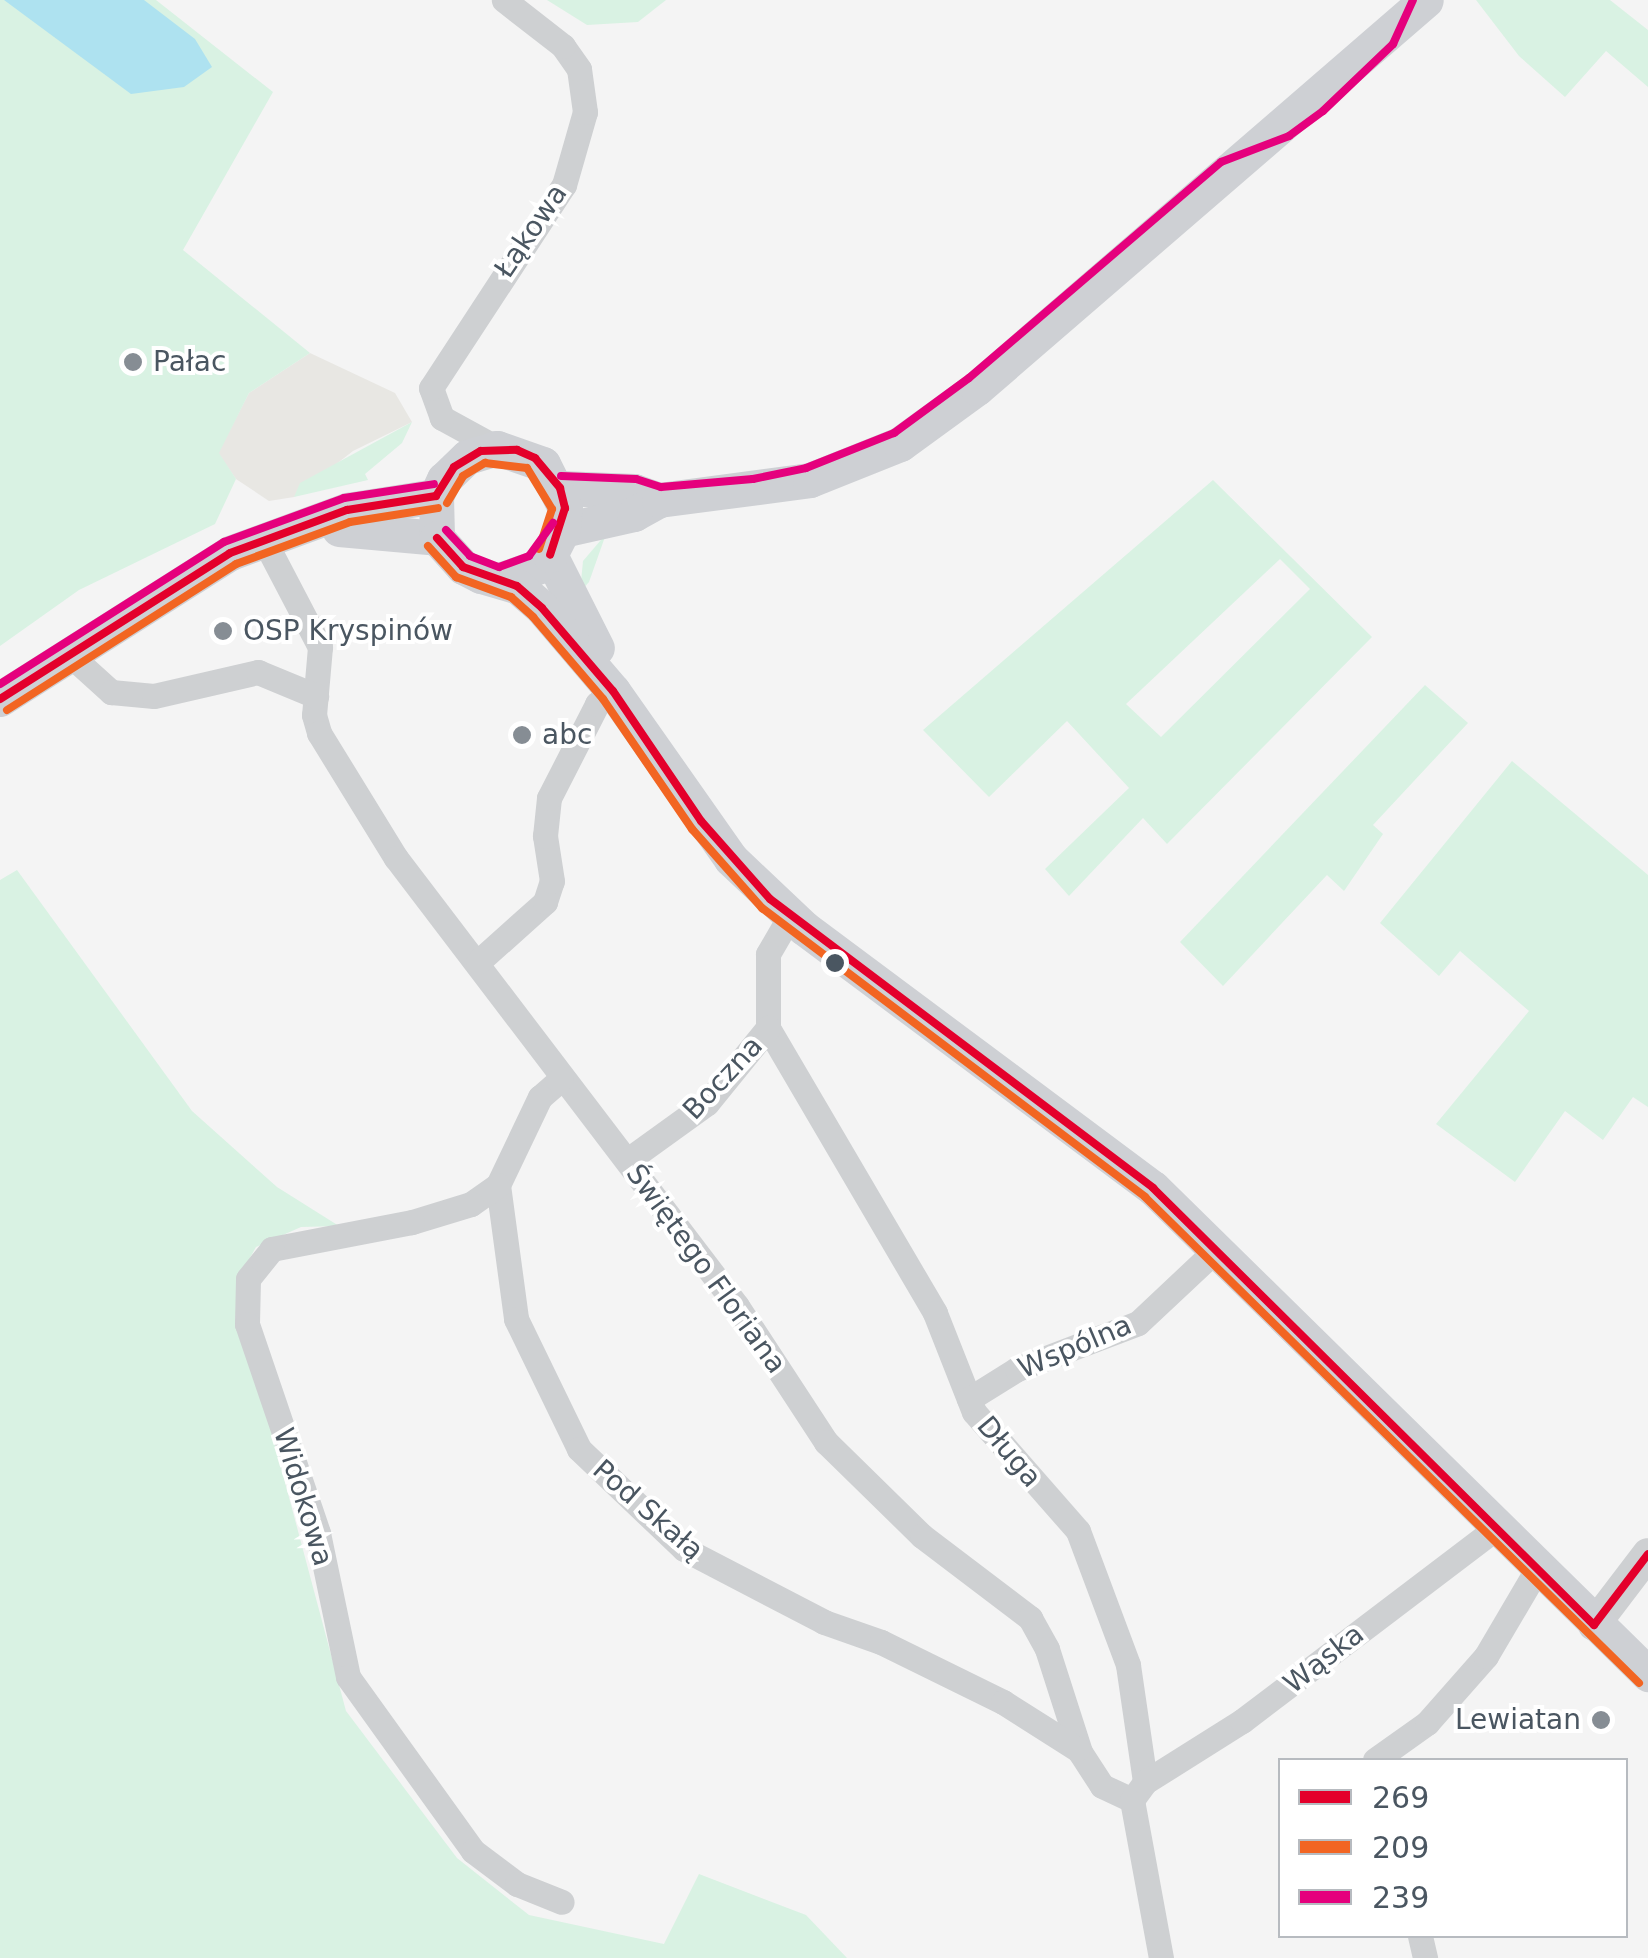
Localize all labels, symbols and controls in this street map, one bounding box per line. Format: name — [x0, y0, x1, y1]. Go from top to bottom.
street label: Łąkowa — [488, 178, 574, 284]
place label: Pałac — [153, 345, 226, 379]
marker: Pałac — [122, 351, 144, 373]
place label: OSP Kryspinów — [243, 614, 453, 648]
marker: OSP Kryspinów — [212, 620, 234, 642]
place label: abc — [542, 718, 592, 752]
marker: abc — [511, 724, 533, 746]
unlabelled marker — [825, 953, 845, 973]
street label: Boczna — [676, 1029, 770, 1127]
street label: Świętego Floriana — [619, 1158, 793, 1380]
street label: Wspólna — [1013, 1308, 1137, 1386]
street label: Długa — [970, 1410, 1048, 1494]
street label: Widokowa — [266, 1424, 340, 1570]
street label: Pod Skałą — [586, 1453, 710, 1567]
street label: Wąska — [1277, 1617, 1371, 1701]
place label: Lewiatan — [1455, 1703, 1581, 1737]
marker: Lewiatan — [1590, 1709, 1612, 1731]
legend — [1278, 1758, 1628, 1938]
text: 269 — [1372, 1780, 1429, 1815]
text: 209 — [1372, 1830, 1429, 1865]
text: 239 — [1372, 1880, 1429, 1915]

